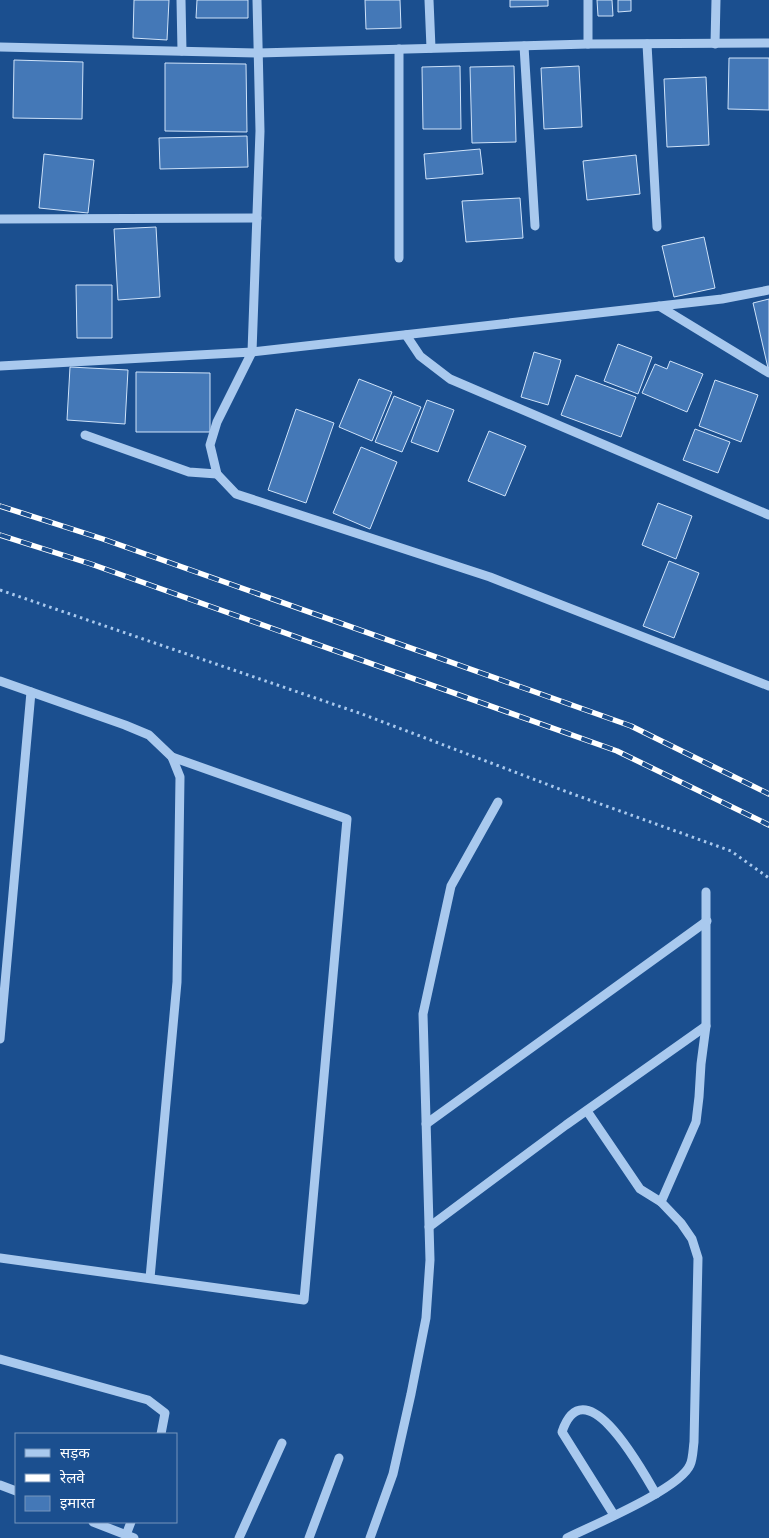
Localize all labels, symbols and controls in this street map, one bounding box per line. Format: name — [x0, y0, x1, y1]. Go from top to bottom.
legend — [15, 1433, 178, 1523]
text: सड़क — [60, 1444, 90, 1462]
text: रेलवे — [59, 1469, 85, 1487]
text: इमारत — [60, 1494, 95, 1512]

